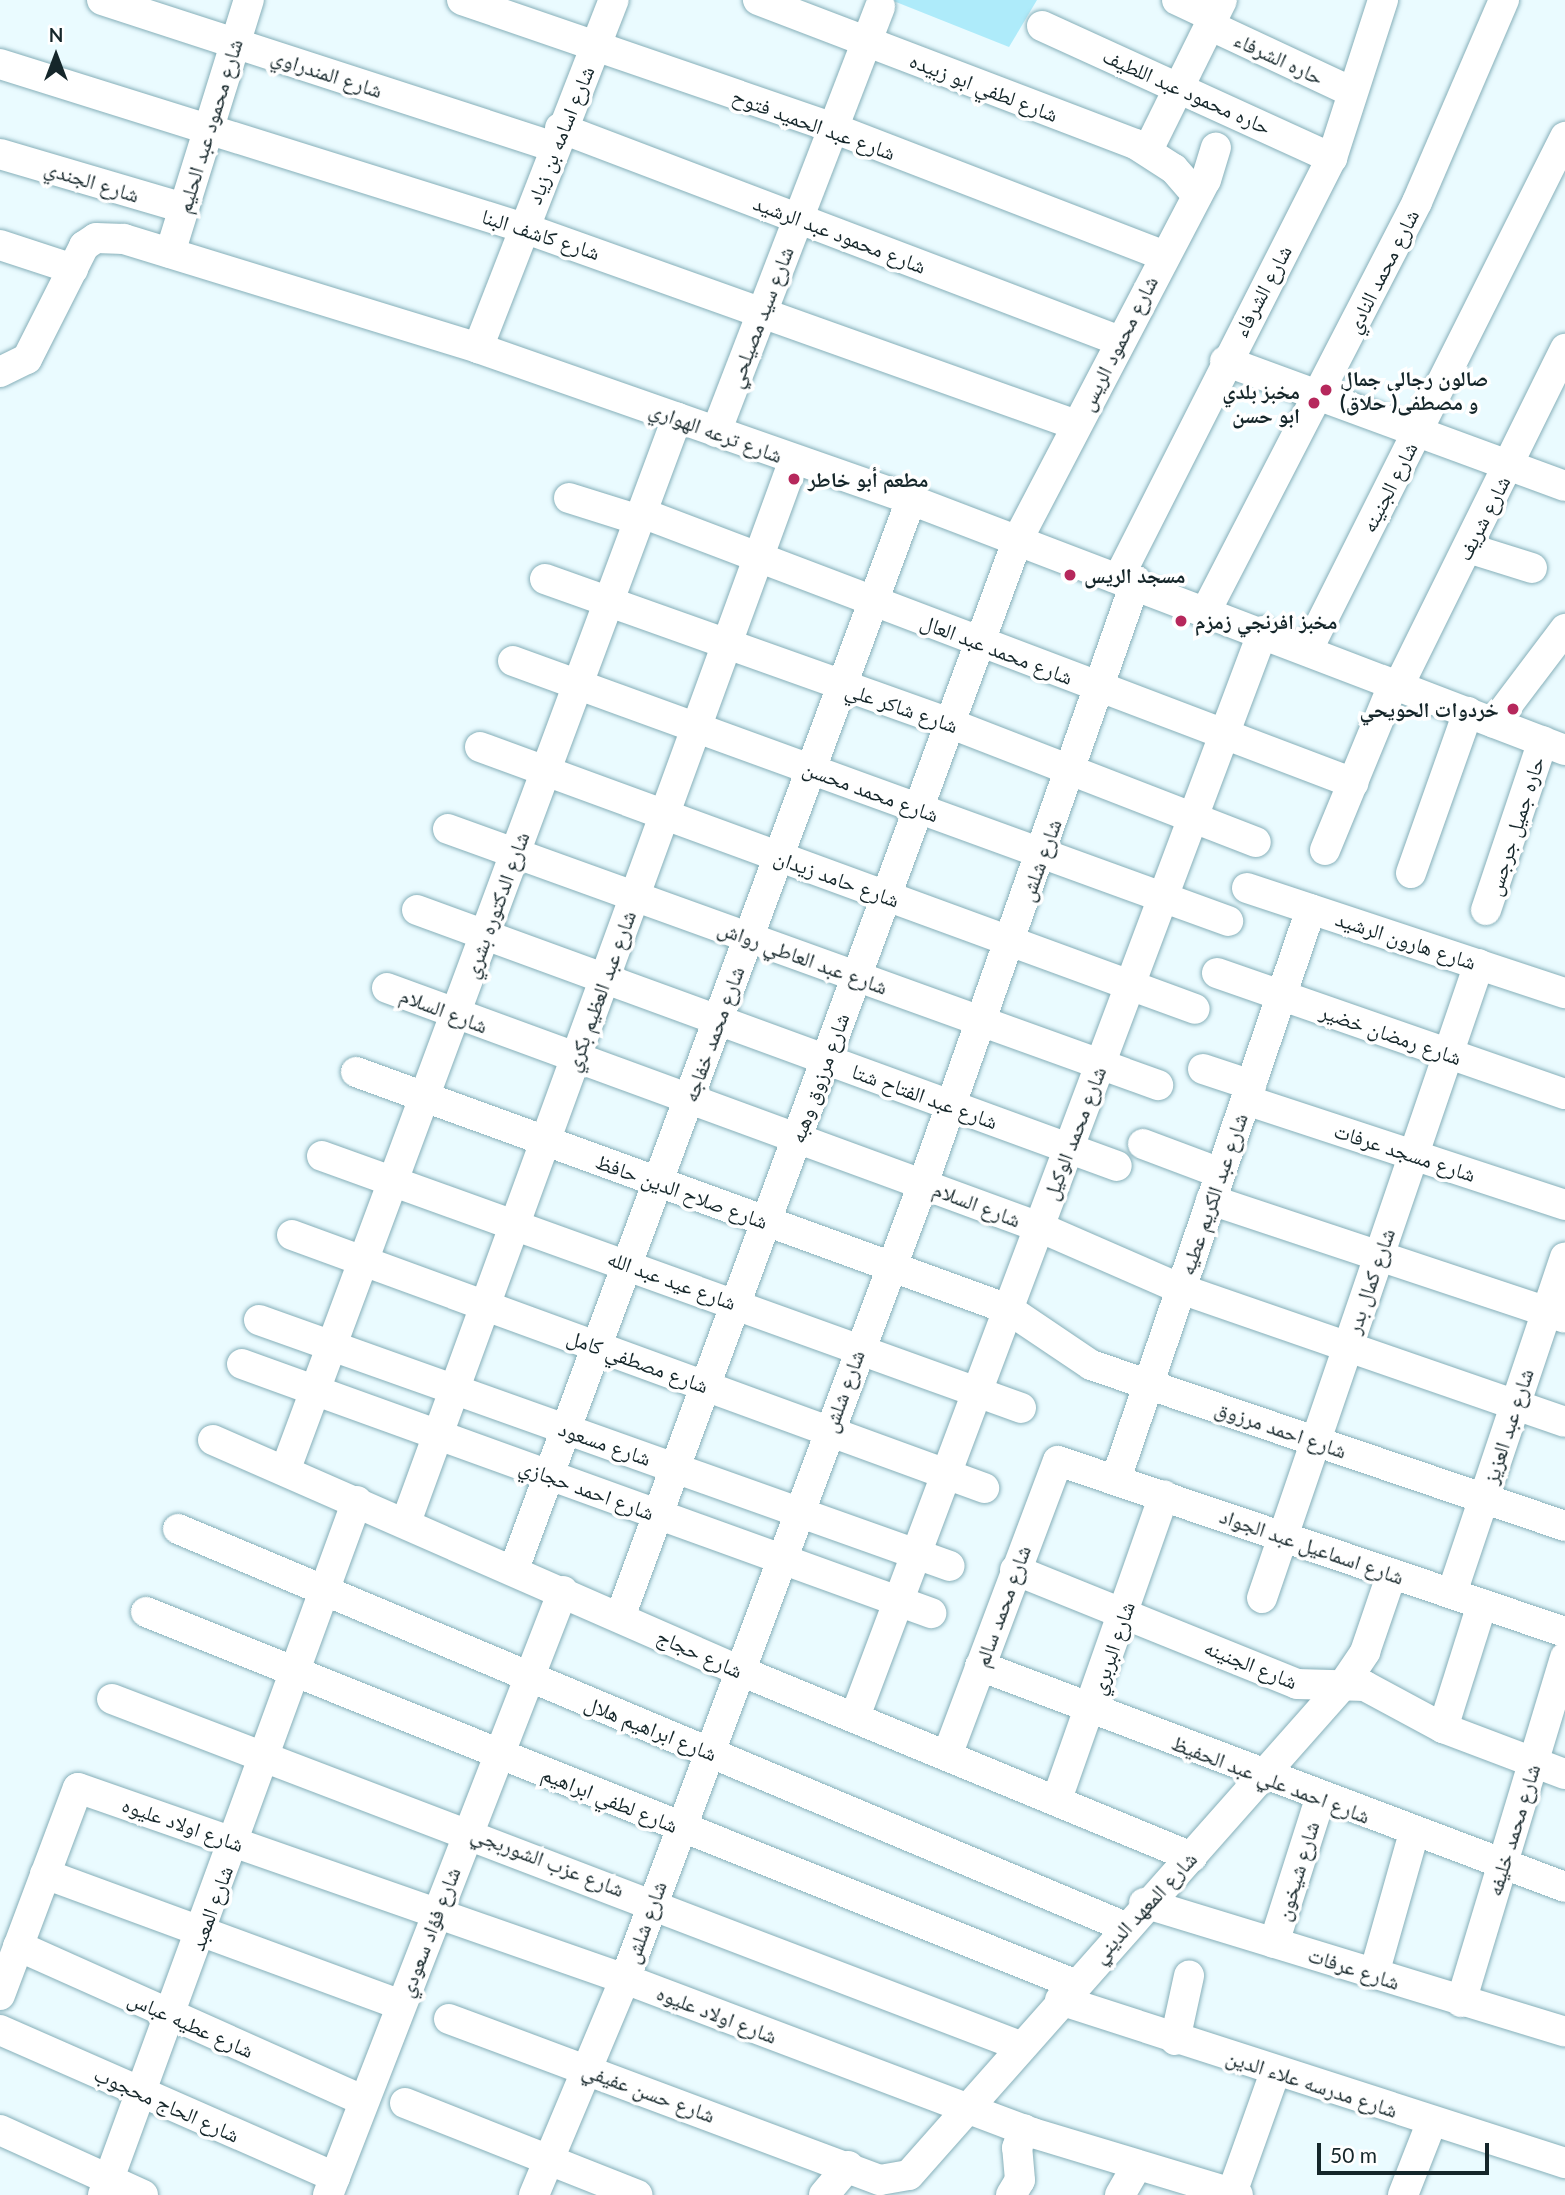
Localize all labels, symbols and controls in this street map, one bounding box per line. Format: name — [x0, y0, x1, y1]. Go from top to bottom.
north arrow — [21, 21, 91, 91]
text: N — [49, 23, 63, 46]
street label: حاره الشرفاء — [1230, 26, 1328, 90]
street label: شارع محمود عبد الحليم — [171, 36, 247, 216]
street label: شارع المندراوي — [268, 43, 386, 103]
street label: حاره محمود عبد اللطيف — [1099, 43, 1275, 139]
street label: شارع لطفي ابو زبيده — [906, 47, 1062, 127]
street label: شارع اسامه بن زياد — [521, 62, 599, 208]
street label: شارع عبد الحميد فتوح — [729, 83, 899, 165]
street label: شارع الجندي — [42, 155, 142, 207]
street label: شارع محمود عبد الرشيد — [750, 189, 930, 279]
street label: شارع كاشف البنا — [479, 203, 603, 265]
street label: شارع محمد النادي — [1340, 205, 1424, 337]
street label: شارع الشرفاء — [1227, 241, 1297, 341]
street label: شارع سيد مصيلحي — [722, 243, 798, 391]
street label: شارع محمود الريس — [1073, 271, 1163, 415]
place label: صالون رجالي جمال و مصطفى( حلاق) — [1340, 365, 1488, 415]
place label: مخبز بلدي ابو حسن — [1222, 378, 1300, 428]
marker: صالون رجالي جمال و مصطفى( حلاق) — [1318, 382, 1334, 398]
marker: مخبز بلدي ابو حسن — [1306, 395, 1322, 411]
street label: شارع ترعه الهواري — [646, 396, 786, 468]
street label: شارع الجنينه — [1356, 438, 1422, 536]
place label: مطعم أبو خاطر — [808, 466, 929, 492]
marker: مطعم أبو خاطر — [786, 471, 802, 487]
street label: شارع شريف — [1451, 471, 1515, 565]
place label: مسجد الريس — [1084, 562, 1185, 588]
marker: مسجد الريس — [1062, 567, 1078, 583]
street label: شارع محمد عبد العال — [917, 608, 1077, 690]
place label: مخبز افرنجي زمزم — [1195, 608, 1337, 634]
marker: مخبز افرنجي زمزم — [1173, 613, 1189, 629]
street label: شارع شاكر علي — [842, 676, 962, 738]
place label: خردوات الحويحي — [1359, 696, 1499, 722]
marker: خردوات الحويحي — [1505, 701, 1521, 717]
street label: حاره جميل جرجس — [1481, 753, 1549, 899]
street label: شارع محمد محسن — [800, 755, 942, 827]
street label: شارع شلش — [1014, 815, 1066, 905]
street label: شارع الدكتوره بشري — [458, 828, 534, 982]
street label: شارع حامد زيدان — [771, 844, 903, 912]
street label: شارع هارون الرشيد — [1333, 905, 1479, 975]
street label: شارع عبد العظيم بكري — [559, 907, 641, 1075]
street label: شارع عبد العاطي رواش — [715, 915, 891, 999]
street label: شارع محمد خفاجه — [677, 963, 749, 1105]
street label: شارع السلام — [397, 982, 491, 1038]
street label: شارع رمضان خضير — [1317, 998, 1465, 1070]
street label: شارع مرزوق وهبه — [784, 1010, 854, 1146]
street label: شارع عبد الفتاح شتا — [849, 1058, 1001, 1134]
street label: شارع محمد الوكيل — [1037, 1063, 1111, 1203]
street label: شارع عبد الكريم عطيه — [1173, 1110, 1253, 1278]
street label: شارع مسجد عرفات — [1331, 1117, 1479, 1187]
street label: شارع صلاح الدين حافظ — [592, 1148, 772, 1234]
street label: شارع السلام — [930, 1176, 1024, 1232]
street label: شارع كمال بدر — [1340, 1225, 1400, 1337]
street label: شارع عيد عبد الله — [604, 1245, 740, 1315]
street label: شارع مصطفي كامل — [564, 1324, 712, 1398]
street label: شارع شلش — [817, 1346, 869, 1436]
street label: شارع عبد العزيز — [1478, 1365, 1538, 1487]
street label: شارع احمد مرزوق — [1212, 1395, 1350, 1463]
street label: شارع مسعود — [556, 1415, 654, 1471]
street label: شارع احمد حجازي — [516, 1453, 658, 1525]
street label: شارع اسماعيل عبد الجواد — [1217, 1503, 1407, 1589]
street label: شارع محمد سالم — [968, 1542, 1036, 1670]
street label: شارع البربري — [1084, 1598, 1140, 1698]
street label: شارع حجاج — [653, 1623, 747, 1683]
street label: شارع الجنينه — [1201, 1634, 1301, 1694]
street label: شارع ابراهيم هلال — [581, 1690, 721, 1766]
street label: شارع احمد علي عبد الحفيظ — [1168, 1729, 1374, 1829]
street label: شارع لطفي ابراهيم — [538, 1760, 682, 1838]
street label: شارع محمد خليفه — [1481, 1761, 1545, 1899]
street label: شارع اولاد عليوه — [119, 1791, 247, 1857]
street label: شارع شيخون — [1270, 1818, 1324, 1924]
street label: شارع عزب الشوربجي — [468, 1820, 628, 1902]
street label: شارع المعهد الديني — [1086, 1846, 1202, 1968]
street label: شارع المعبد — [184, 1862, 238, 1954]
street label: شارع فؤاد سعودي — [393, 1864, 465, 2000]
street label: شارع شلش — [619, 1877, 671, 1967]
street label: شارع عرفات — [1305, 1941, 1403, 1995]
street label: شارع اولاد عليوه — [653, 1980, 781, 2048]
street label: شارع عطيه عباس — [124, 1985, 258, 2063]
street label: شارع مدرسه علاء الدين — [1223, 2043, 1401, 2123]
street label: شارع حسن عفيفي — [579, 2056, 719, 2128]
street label: شارع الحاج محجوب — [90, 2061, 244, 2147]
scale bar — [1320, 2128, 1492, 2172]
text: 50 m — [1330, 2142, 1377, 2167]

